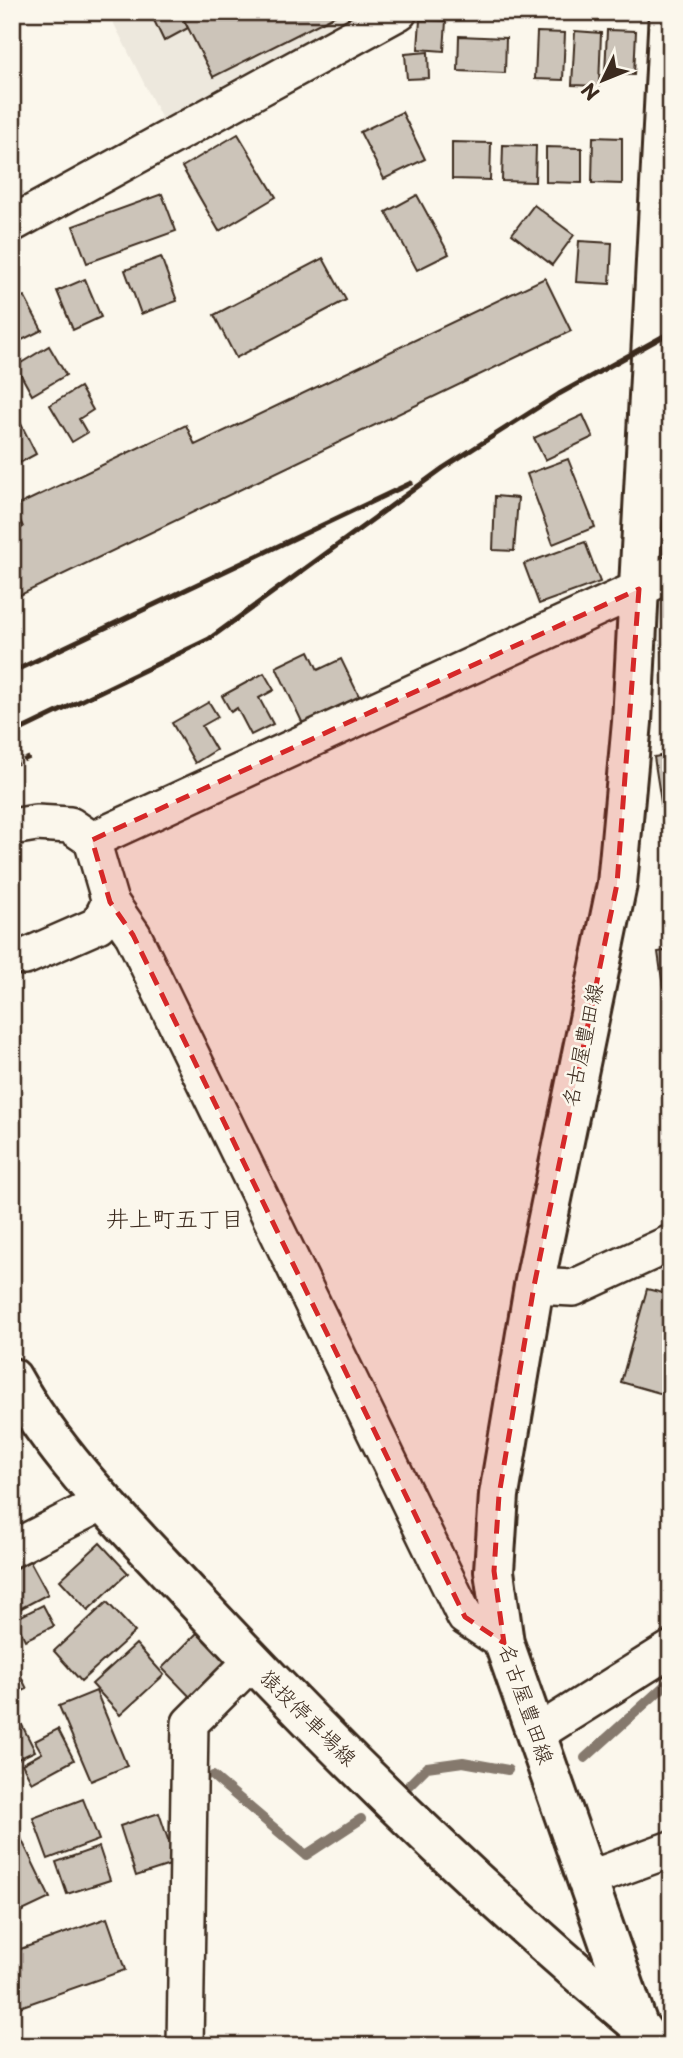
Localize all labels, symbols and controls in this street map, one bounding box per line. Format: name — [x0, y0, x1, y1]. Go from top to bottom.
north arrow — [568, 46, 638, 116]
text: N — [574, 77, 605, 107]
street label: 名古屋豊田線 — [552, 980, 610, 1110]
district label: 井上町五丁目 — [106, 1200, 244, 1235]
street label: 名古屋豊田線 — [492, 1639, 564, 1768]
street label: 猿投停車場線 — [254, 1661, 365, 1772]

